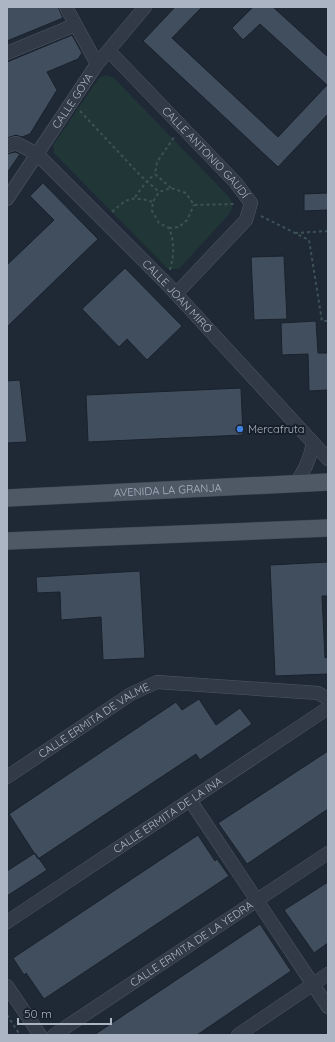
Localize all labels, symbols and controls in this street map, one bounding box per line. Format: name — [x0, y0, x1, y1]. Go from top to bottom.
street label: CALLE GOYA — [49, 70, 96, 131]
street label: CALLE ANTONIO GAUDÍ — [159, 104, 252, 201]
street label: CALLE JOAN MIRÓ — [139, 256, 215, 336]
place label: Mercafruta — [248, 422, 305, 436]
marker: Mercafruta — [235, 424, 245, 434]
street label: AVENIDA LA GRANJA — [114, 480, 222, 500]
street label: CALLE ERMITA DE VALME — [36, 679, 152, 761]
street label: CALLE ERMITA DE LA INA — [110, 774, 225, 856]
street label: CALLE ERMITA DE LA YEDRA — [127, 898, 256, 990]
scale bar — [18, 1000, 111, 1026]
text: 50 m — [24, 1006, 52, 1021]

